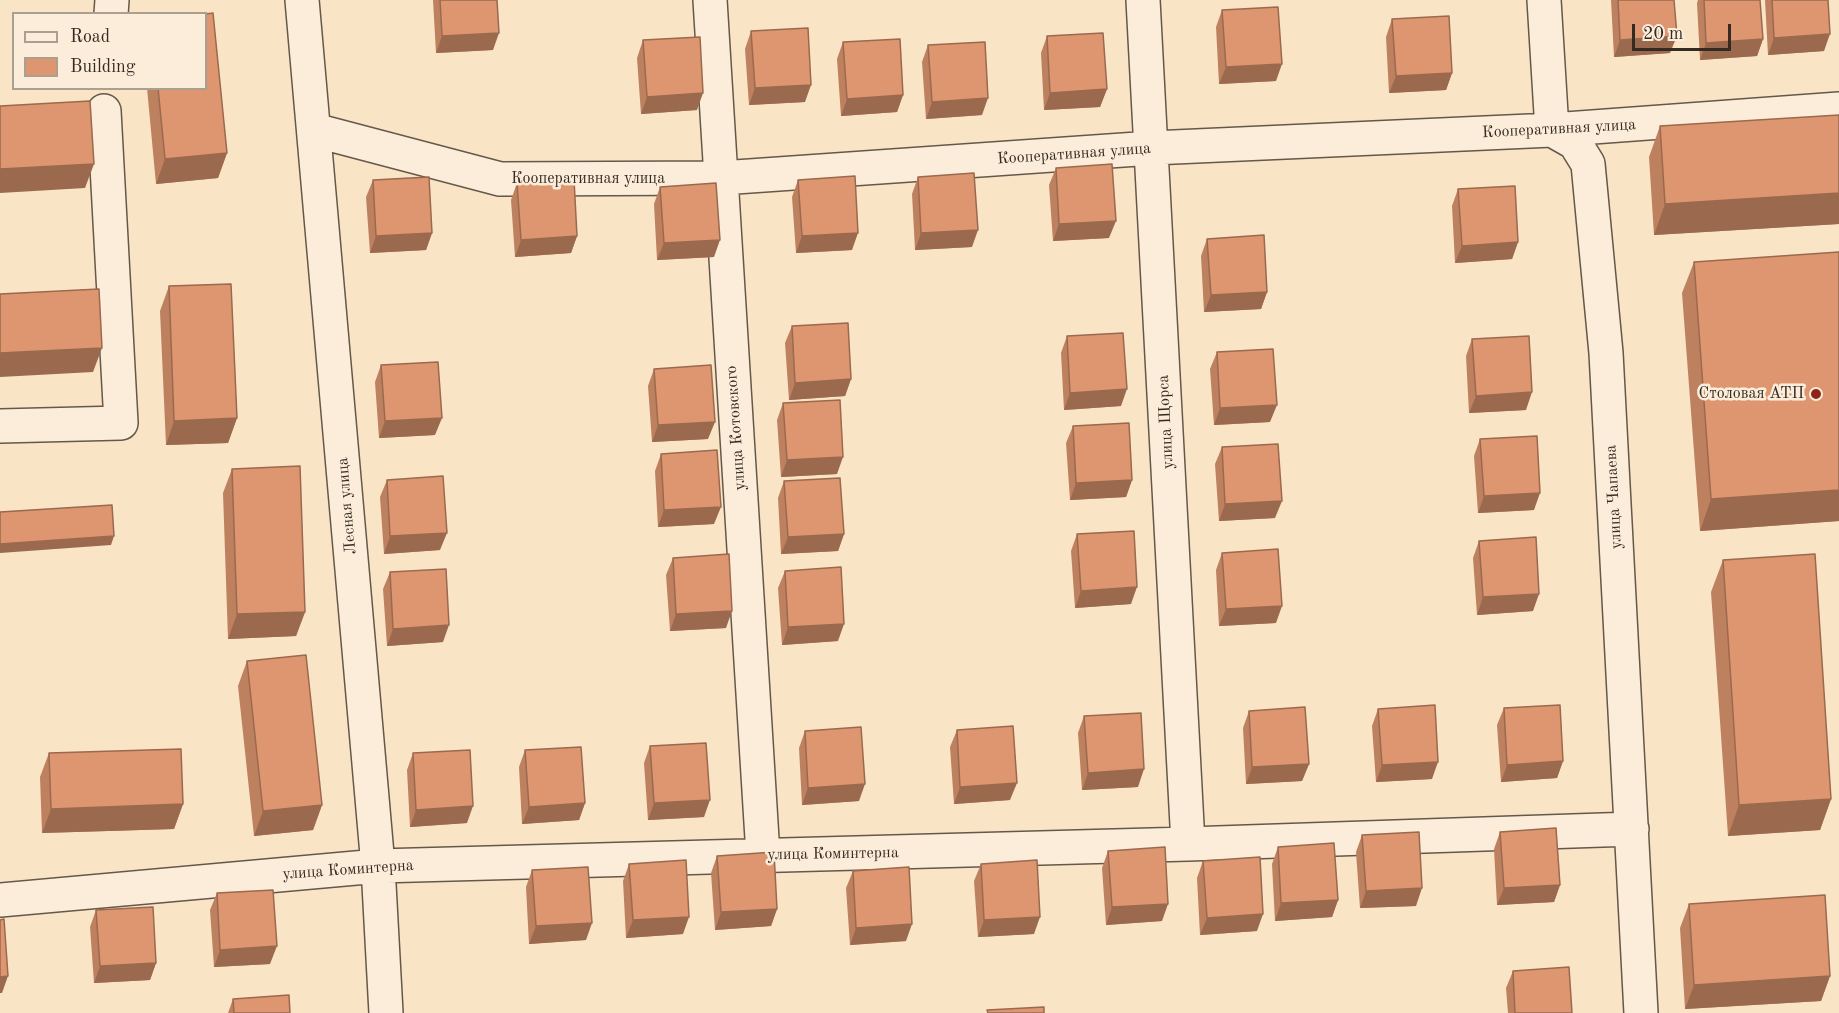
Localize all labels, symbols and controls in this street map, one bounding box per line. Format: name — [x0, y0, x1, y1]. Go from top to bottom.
legend — [12, 12, 207, 90]
scale bar — [1635, 12, 1734, 50]
text: 20 m — [1643, 25, 1683, 43]
text: Road — [70, 28, 110, 46]
text: Building — [70, 58, 135, 76]
street label: Кооперативная улица — [1482, 115, 1636, 143]
street label: Кооперативная улица — [996, 139, 1152, 169]
street label: Кооперативная улица — [511, 169, 665, 189]
street label: улица Котовского — [722, 365, 750, 491]
street label: улица Щорса — [1154, 374, 1178, 470]
place label: Столовая АТП — [1699, 384, 1804, 404]
marker: Столовая АТП — [1809, 387, 1823, 401]
street label: улица Чапаева — [1602, 444, 1626, 550]
street label: Лесная улица — [333, 457, 361, 555]
street label: улица Коминтерна — [767, 843, 899, 865]
street label: улица Коминтерна — [282, 856, 414, 884]

